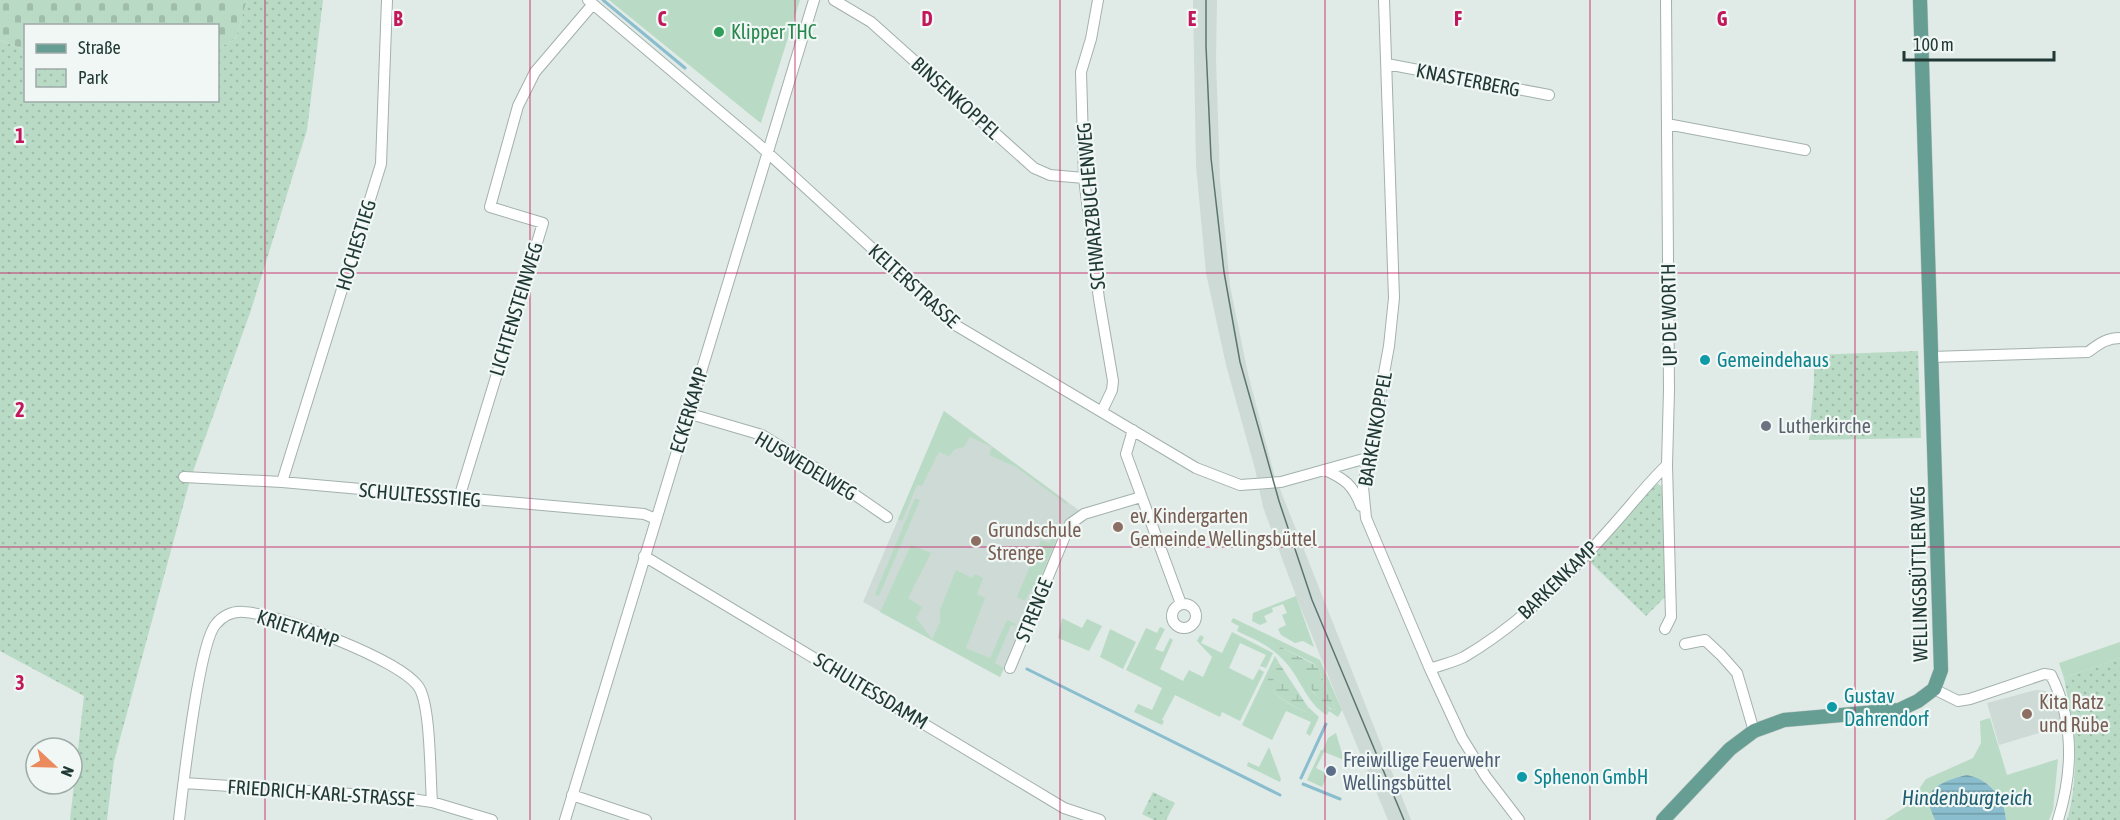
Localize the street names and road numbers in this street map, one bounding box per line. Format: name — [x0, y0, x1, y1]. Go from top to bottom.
street label: BINSENKOPPEL — [907, 52, 1006, 144]
street label: KNASTERBERG — [1414, 58, 1522, 101]
street label: SCHWARZBUCHENWEG — [1072, 121, 1109, 291]
street label: HOCHESTIEG — [331, 197, 380, 293]
street label: LICHTENSTEINWEG — [484, 239, 547, 379]
street label: KELTERSTRASSE — [864, 239, 965, 333]
street label: UP DE WORTH — [1656, 263, 1681, 367]
street label: ECKERKAMP — [665, 364, 712, 456]
street label: BARKENKOPPEL — [1353, 369, 1396, 488]
street label: HUSWEDELWEG — [751, 426, 861, 505]
street label: SCHULTESSSTIEG — [358, 478, 482, 511]
street label: WELLINGSBÜTTLER WEG — [1905, 486, 1932, 662]
street label: BARKENKAMP — [1513, 536, 1602, 623]
street label: STRENGE — [1010, 574, 1057, 645]
street label: KRIETKAMP — [254, 604, 342, 653]
street label: SCHULTESSDAMM — [810, 648, 932, 734]
street label: FRIEDRICH-KARL-STRASSE — [227, 774, 416, 811]

